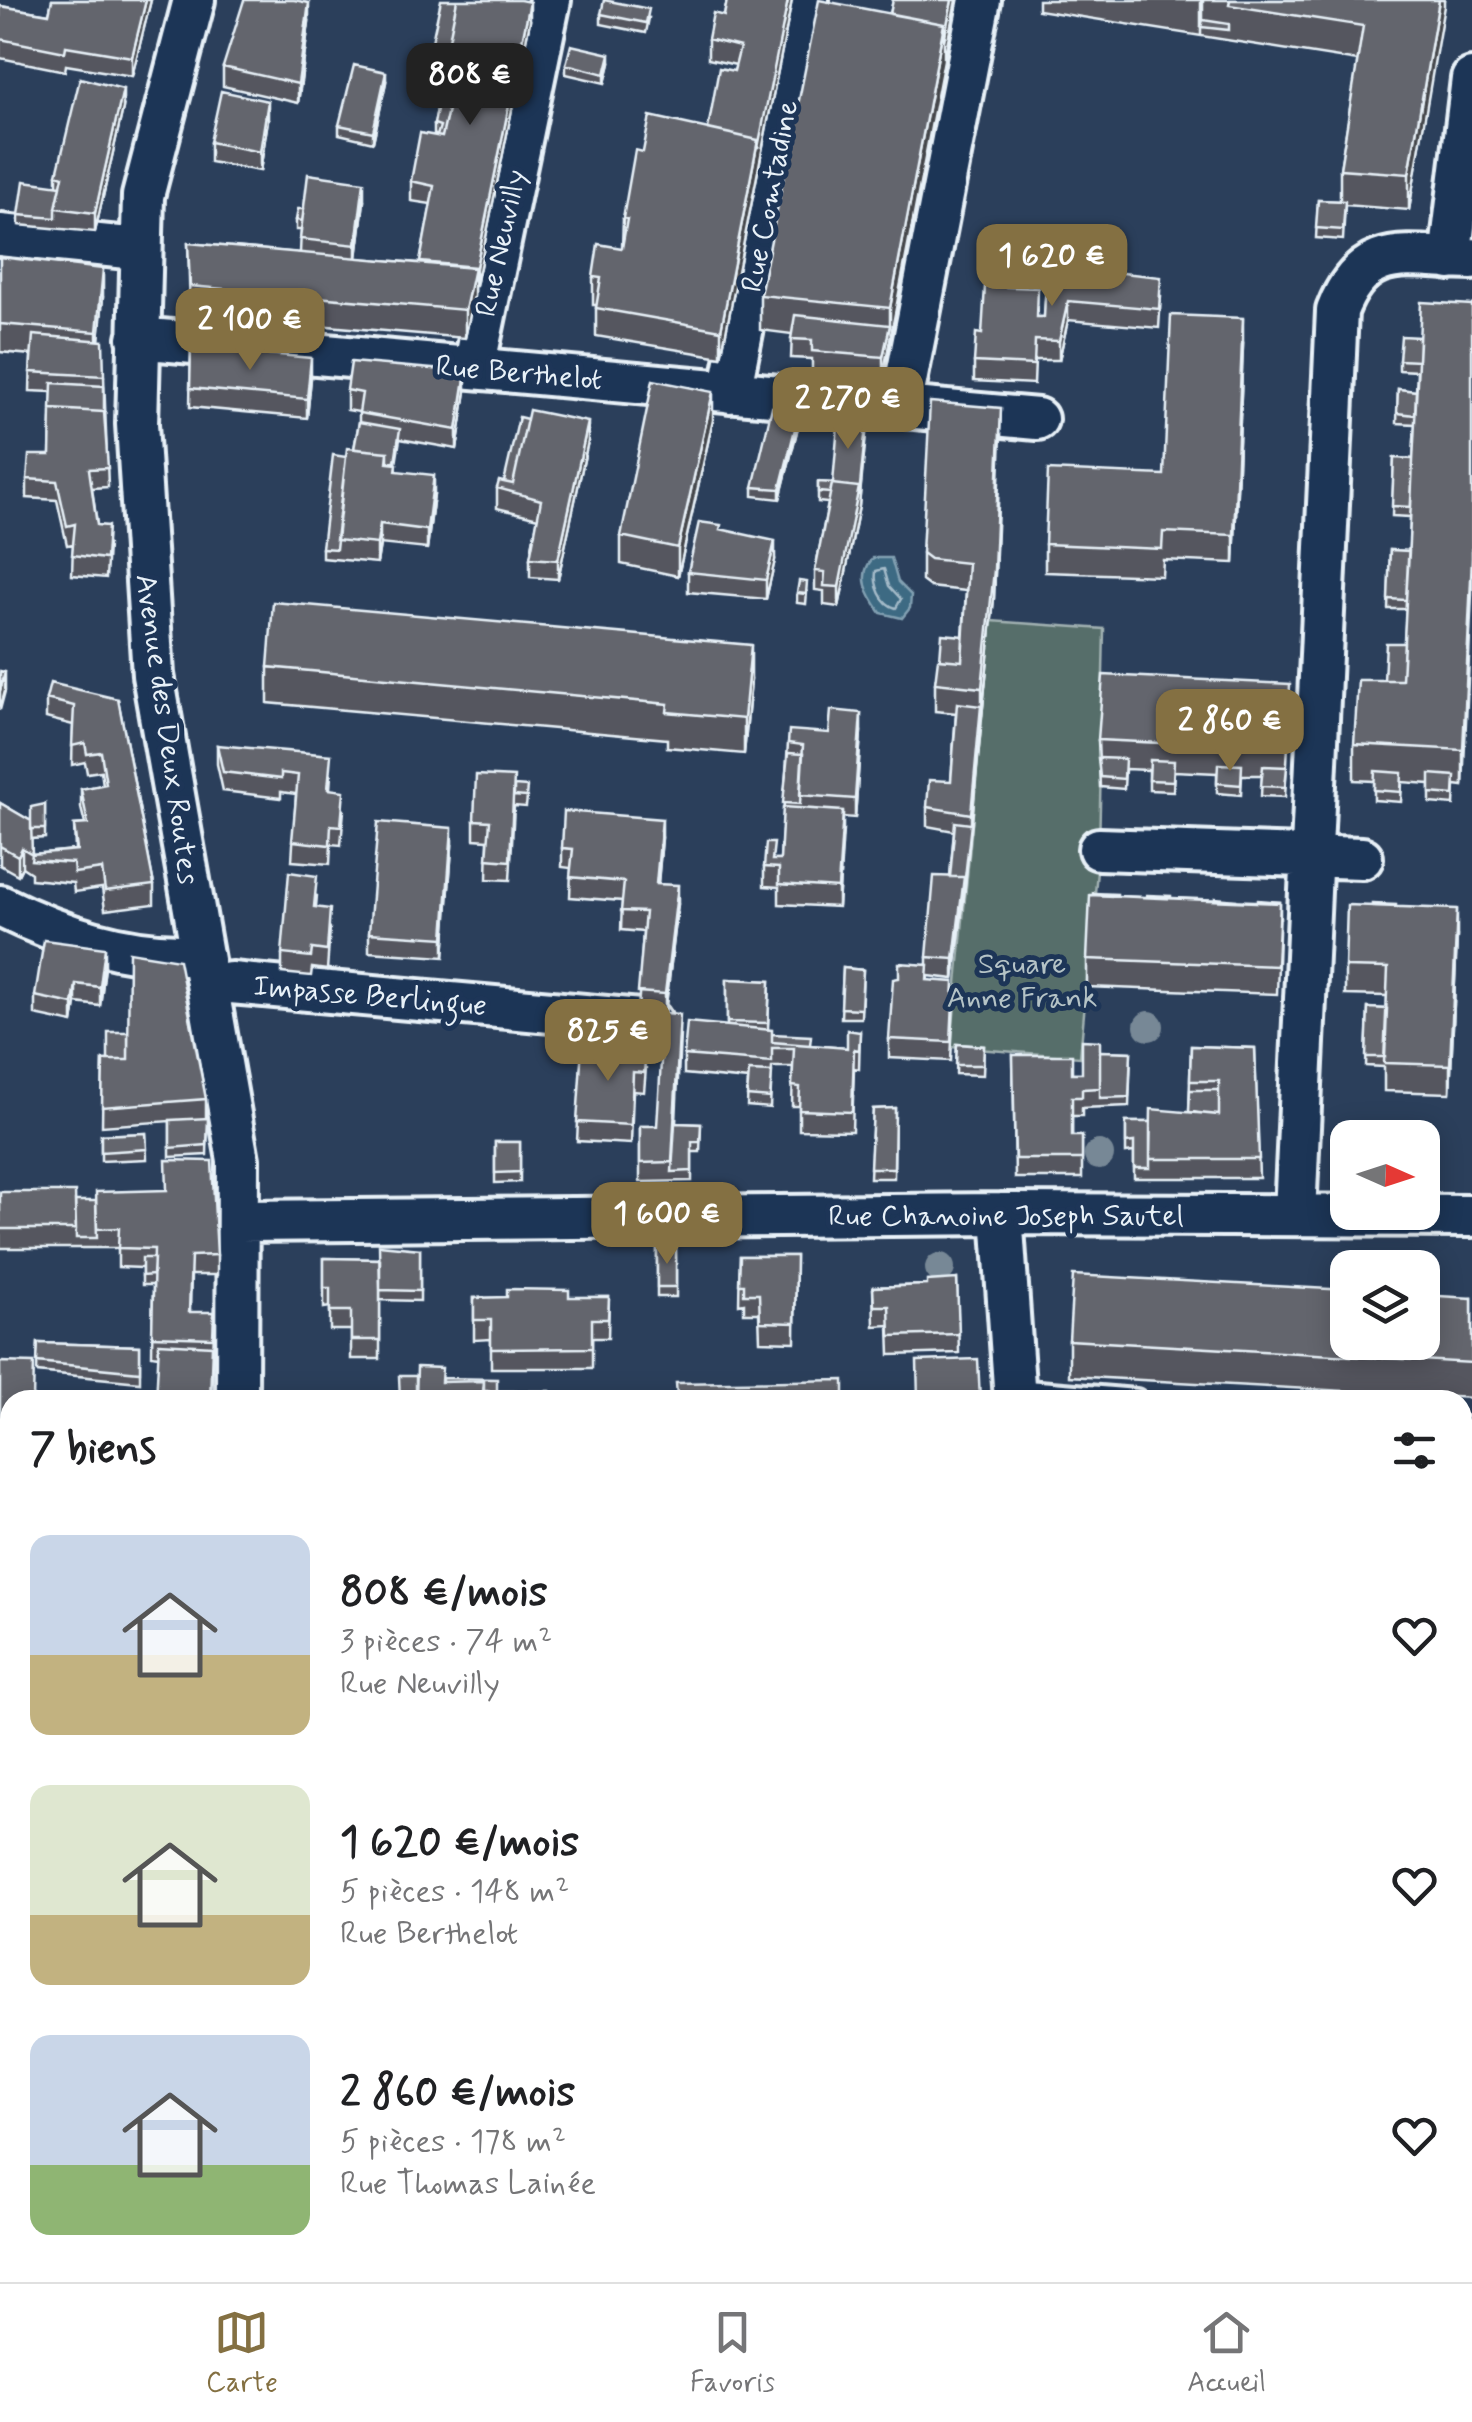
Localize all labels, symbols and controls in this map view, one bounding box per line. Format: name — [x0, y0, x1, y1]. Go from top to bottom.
pin: 808 € — [400, 43, 540, 128]
text: 808 € — [428, 54, 512, 96]
street label: Rue Comtadine — [733, 97, 808, 296]
street label: Rue Neuvilly — [467, 166, 536, 321]
pin: 1 620 € — [960, 224, 1144, 309]
text: 1 620 € — [998, 235, 1106, 277]
pin: 2 100 € — [158, 288, 342, 373]
text: 2 100 € — [198, 299, 302, 341]
street label: Rue Berthelot — [434, 347, 604, 400]
pin: 2 270 € — [756, 367, 940, 452]
text: 2 270 € — [795, 378, 901, 420]
street label: Avenue des Deux Routes — [125, 571, 208, 887]
pin: 2 860 € — [1138, 689, 1322, 774]
text: 2 860 € — [1178, 700, 1282, 742]
park label: Square Anne Frank — [947, 945, 1097, 1018]
street label: Impasse Berlingue — [251, 967, 488, 1029]
pin: 825 € — [538, 999, 678, 1084]
text: 825 € — [567, 1010, 649, 1052]
north arrow — [1330, 1120, 1440, 1230]
map controls — [1330, 1120, 1440, 1360]
pin: 1 600 € — [575, 1182, 759, 1267]
text: 1 600 € — [613, 1193, 721, 1235]
street label: Rue Chanoine Joseph Sautel — [828, 1197, 1184, 1236]
button: layers — [1330, 1250, 1440, 1360]
text: 7 biens — [30, 1423, 156, 1478]
icon: filters — [1387, 1423, 1442, 1478]
text: 808 €/mois — [340, 1566, 548, 1621]
icon: home — [110, 1575, 230, 1695]
icon: heart — [1387, 1608, 1442, 1663]
text: 3 pièces · 74 m² — [340, 1621, 552, 1663]
text: Rue Neuvilly — [340, 1663, 500, 1705]
text: 1 620 €/mois — [340, 1816, 579, 1871]
icon: home — [110, 1825, 230, 1945]
icon: heart — [1387, 1858, 1442, 1913]
text: 5 pièces · 148 m² — [340, 1871, 569, 1913]
text: Rue Berthelot — [340, 1913, 518, 1955]
text: 2 860 €/mois — [340, 2066, 575, 2121]
icon: home — [110, 2075, 230, 2195]
icon: heart — [1387, 2108, 1442, 2163]
text: 5 pièces · 178 m² — [340, 2121, 566, 2163]
text: Rue Thomas Lainée — [340, 2163, 596, 2205]
tab: Carte — [206, 2305, 278, 2402]
tab: Favoris — [690, 2305, 775, 2402]
tab: Accueil — [1187, 2305, 1266, 2402]

